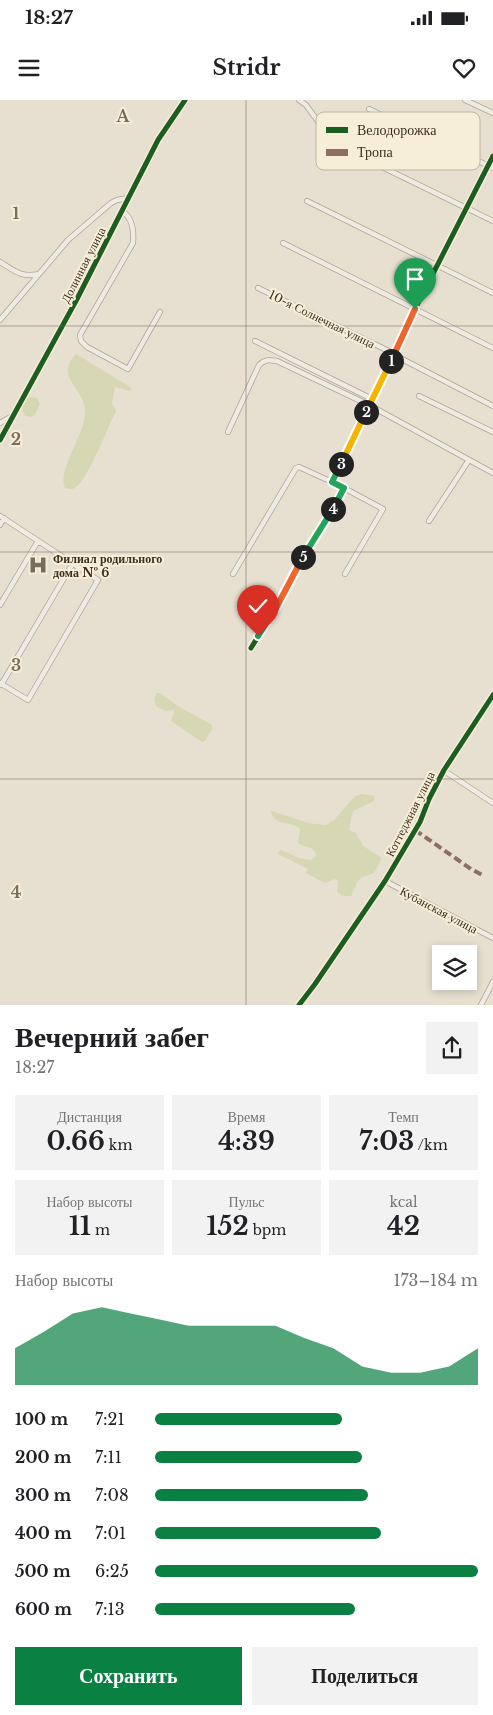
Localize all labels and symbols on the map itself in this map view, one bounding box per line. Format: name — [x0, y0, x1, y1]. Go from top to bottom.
text: A — [116, 106, 131, 126]
legend — [316, 112, 480, 170]
text: Велодорожка — [357, 121, 437, 139]
text: Тропа — [357, 143, 394, 161]
text: 1 — [13, 203, 20, 223]
street label: Долинная улица — [57, 224, 109, 305]
pin — [394, 258, 436, 309]
street label: 10-я Солнечная улица — [267, 287, 378, 351]
pin: 1 — [378, 348, 404, 374]
pin: 2 — [354, 400, 378, 424]
text: 2 — [11, 429, 21, 449]
pin: 3 — [328, 452, 354, 476]
pin: 4 — [320, 496, 346, 522]
pin: 5 — [290, 544, 316, 570]
place label: Филиал родильного дома № 6 — [53, 551, 162, 580]
hospital icon: Филиал родильного дома № 6 — [27, 554, 49, 576]
pin — [237, 585, 279, 636]
text: 3 — [11, 655, 21, 675]
street label: Коттеджная улица — [382, 768, 438, 859]
text: 4 — [11, 882, 21, 902]
street label: Кубанская улица — [398, 883, 481, 937]

